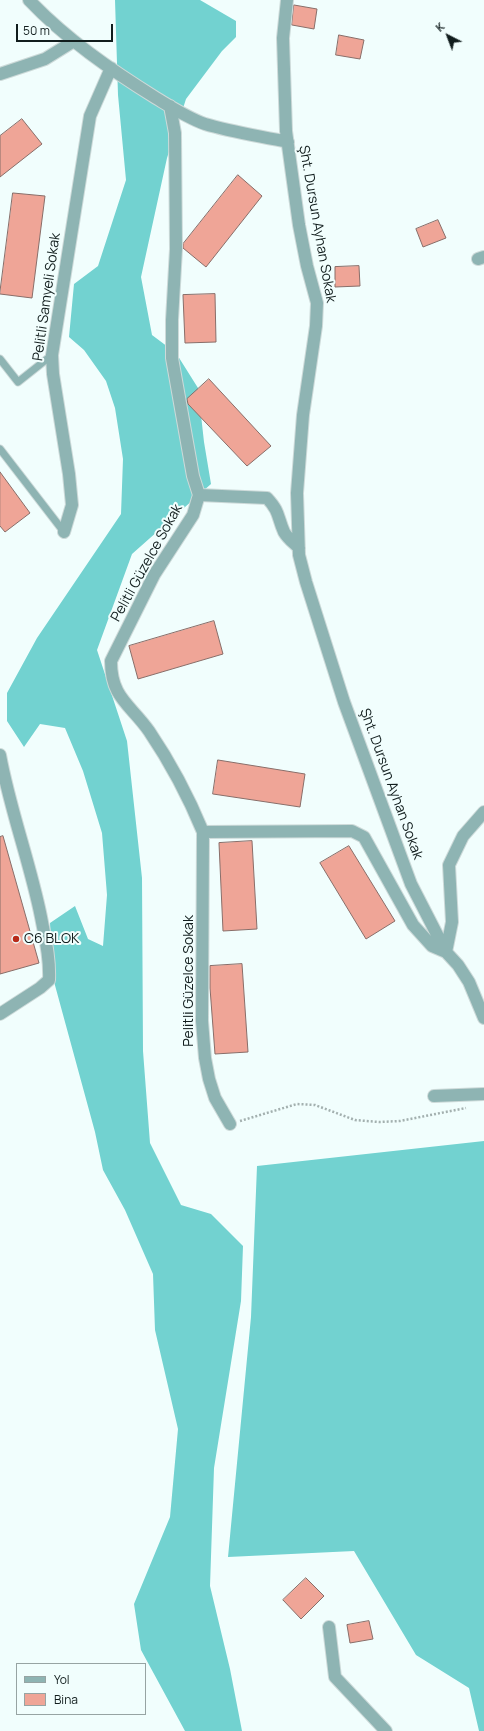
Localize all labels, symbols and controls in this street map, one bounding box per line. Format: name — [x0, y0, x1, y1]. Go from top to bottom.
scale bar — [18, 16, 115, 42]
north arrow — [428, 16, 468, 56]
text: K — [432, 19, 447, 35]
text: 50 m — [23, 22, 50, 39]
street label: Şht. Dursun Ayhan Sokak — [295, 144, 339, 304]
street label: Pelitli Samyeli Sokak — [30, 232, 64, 362]
street label: Pelitli Güzelce Sokak — [108, 501, 186, 625]
street label: Şht. Dursun Ayhan Sokak — [356, 706, 426, 862]
street label: Pelitli Güzelce Sokak — [181, 915, 197, 1047]
place label: C6 BLOK — [24, 931, 79, 947]
marker: C6 BLOK — [11, 934, 21, 944]
legend — [16, 1663, 146, 1715]
text: Yol — [54, 1671, 70, 1688]
text: Bina — [54, 1691, 78, 1708]

